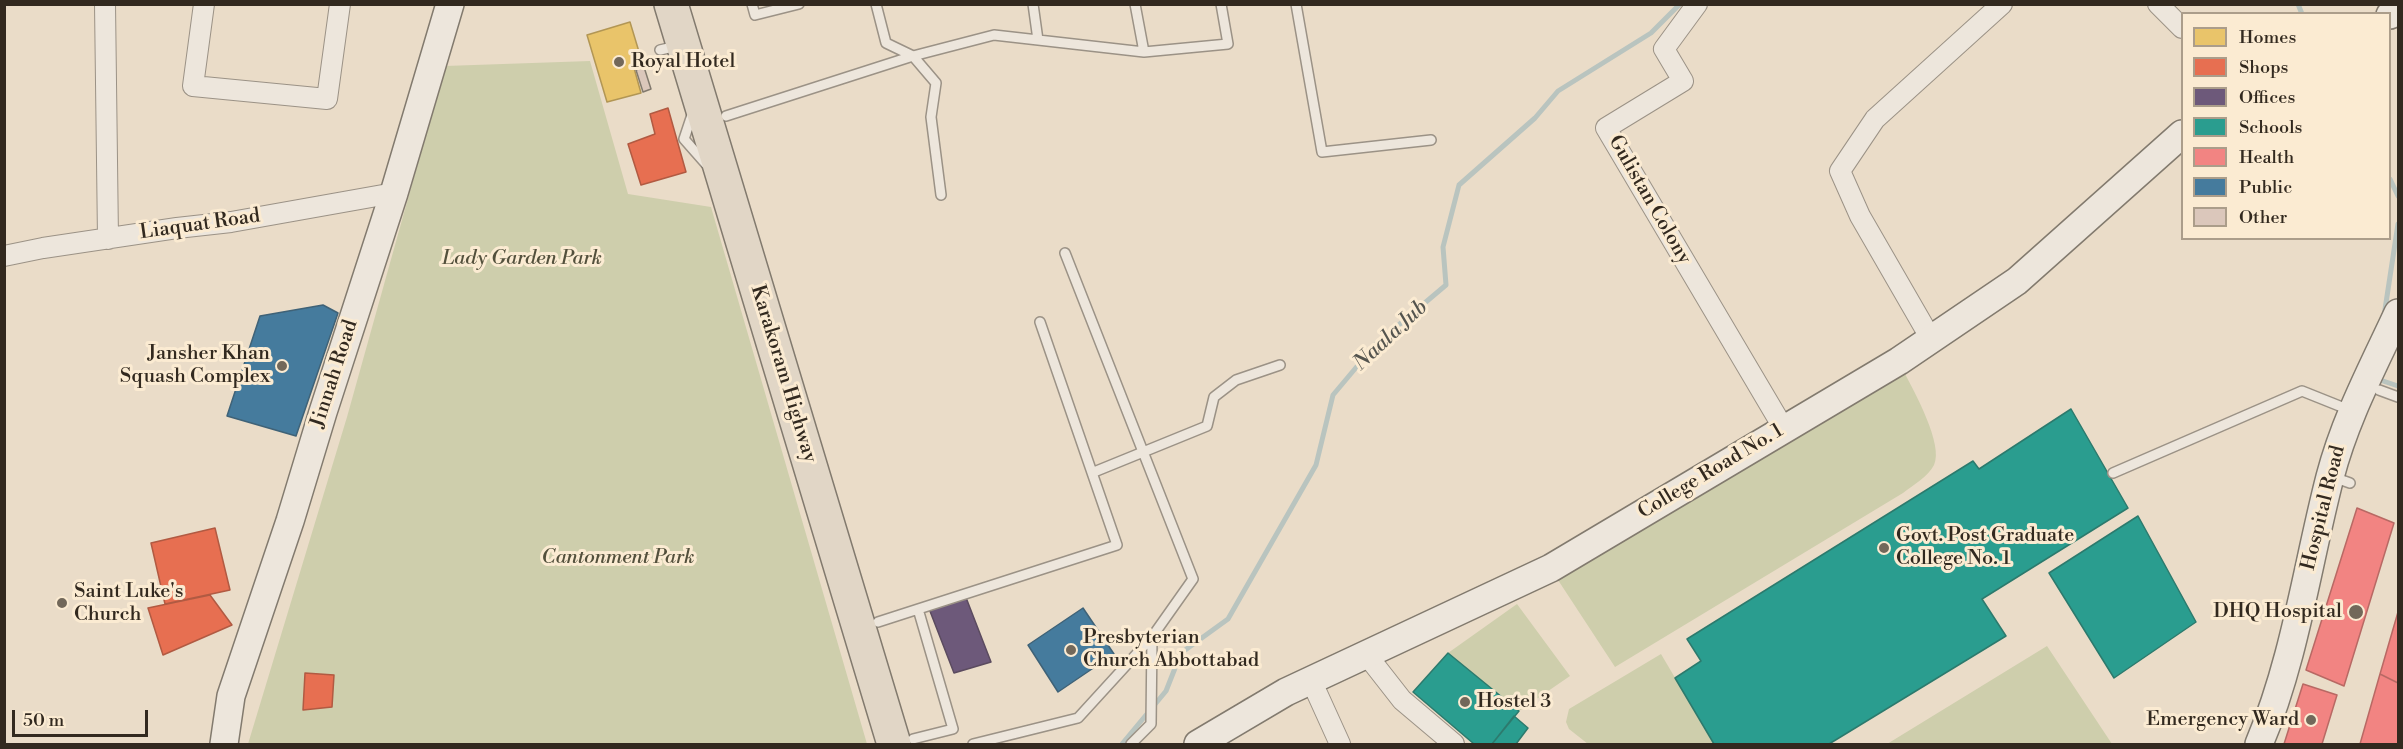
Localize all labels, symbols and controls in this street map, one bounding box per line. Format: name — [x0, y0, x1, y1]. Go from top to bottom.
legend — [2181, 12, 2391, 240]
text: Homes — [2239, 26, 2296, 49]
place label: Royal Hotel — [631, 50, 735, 74]
marker: Royal Hotel — [612, 55, 626, 69]
text: Shops — [2239, 56, 2288, 79]
text: Offices — [2239, 86, 2295, 109]
text: Schools — [2239, 116, 2302, 139]
street label: Gulistan Colony — [1602, 131, 1696, 269]
text: Health — [2239, 146, 2294, 169]
text: Public — [2239, 176, 2292, 199]
street label: Liaquat Road — [138, 205, 262, 245]
text: Other — [2239, 206, 2287, 229]
park label: Lady Garden Park — [442, 247, 602, 271]
street label: Karakoram Highway — [745, 282, 821, 466]
water label: Naala Jub — [1349, 295, 1433, 377]
street label: Jinnah Road — [306, 317, 364, 431]
place label: Jansher Khan Squash Complex — [120, 342, 270, 389]
marker: Jansher Khan Squash Complex — [275, 359, 289, 373]
street label: College Road No. 1 — [1634, 419, 1788, 525]
street label: Hospital Road — [2297, 443, 2351, 573]
place label: Govt. Post Graduate College No. 1 — [1896, 524, 2074, 571]
marker: Govt. Post Graduate College No. 1 — [1877, 541, 1891, 555]
park label: Cantonment Park — [542, 546, 694, 570]
place label: Saint Luke's Church — [74, 580, 184, 627]
marker: Saint Luke's Church — [55, 596, 69, 610]
place label: DHQ Hospital — [2213, 600, 2342, 624]
marker: DHQ Hospital — [2347, 603, 2365, 621]
place label: Presbyterian Church Abbottabad — [1083, 626, 1259, 673]
marker: Presbyterian Church Abbottabad — [1064, 643, 1078, 657]
place label: Hostel 3 — [1477, 690, 1551, 714]
marker: Hostel 3 — [1458, 695, 1472, 709]
scale bar — [15, 698, 152, 736]
place label: Emergency Ward — [2146, 708, 2299, 732]
text: 50 m — [23, 709, 64, 732]
marker: Emergency Ward — [2304, 713, 2318, 727]

